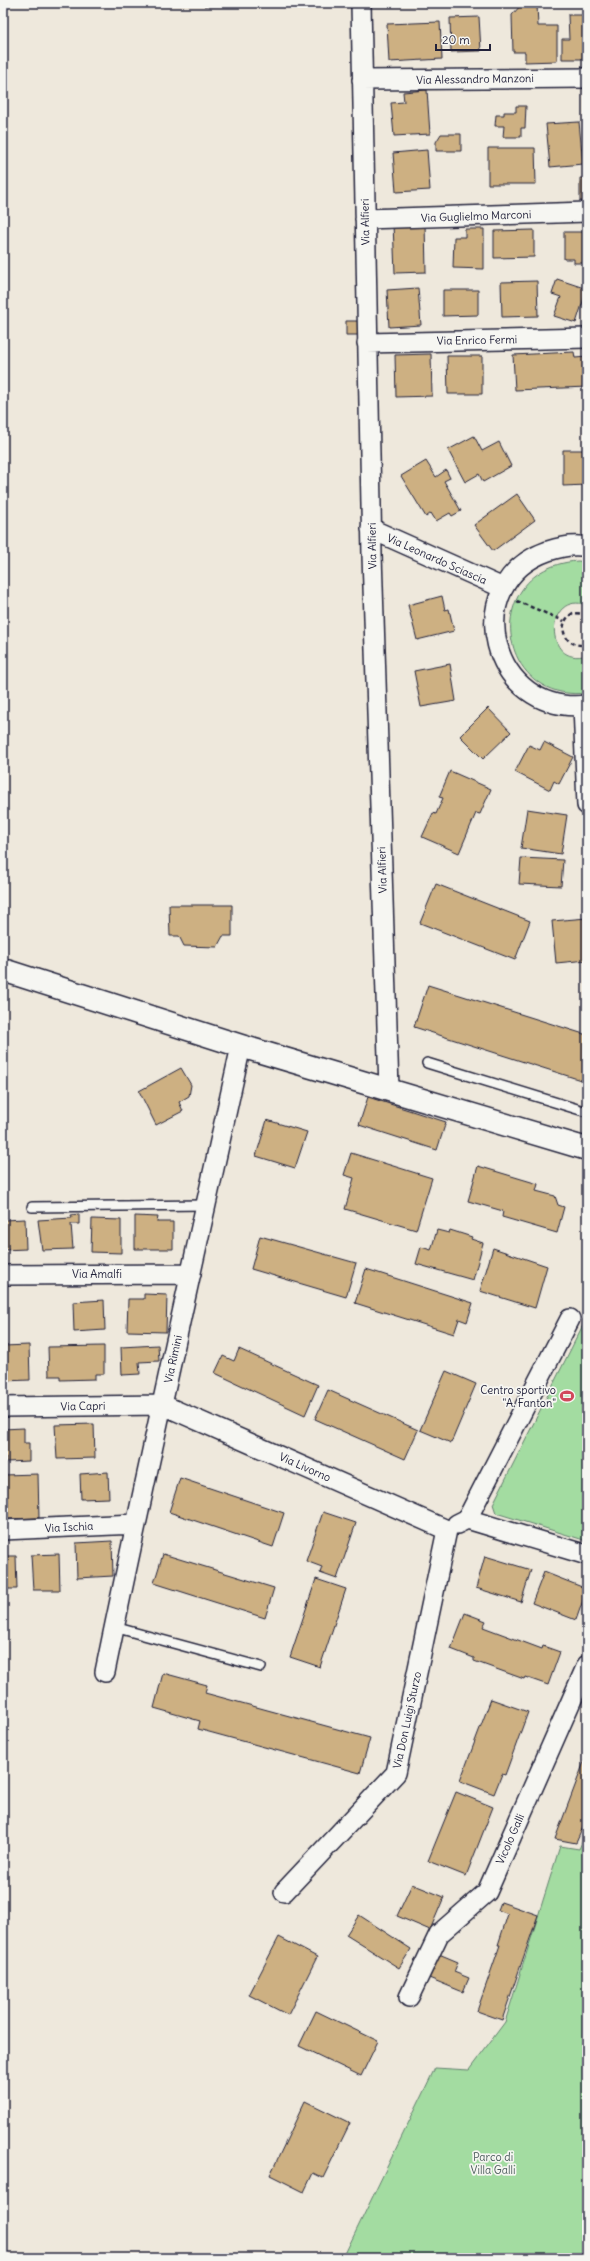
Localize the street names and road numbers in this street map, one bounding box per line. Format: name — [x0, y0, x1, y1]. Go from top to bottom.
street label: Via Alessandro Manzoni — [416, 71, 534, 87]
street label: Via Alfieri — [358, 199, 372, 245]
street label: Via Guglielmo Marconi — [421, 207, 531, 225]
street label: Via Enrico Fermi — [437, 332, 517, 348]
street label: Via Alfieri — [365, 523, 379, 569]
street label: Via Leonardo Sciascia — [385, 531, 489, 587]
street label: Via Alfieri — [374, 846, 390, 894]
street label: Via Amalfi — [72, 1267, 122, 1281]
street label: Via Rimini — [161, 1334, 185, 1384]
street label: Via Capri — [60, 1399, 106, 1413]
street label: Via Livorno — [277, 1449, 333, 1485]
street label: Via Ischia — [44, 1519, 94, 1535]
street label: Via Don Luigi Sturzo — [390, 1670, 424, 1770]
street label: Vicolo Galli — [493, 1812, 527, 1866]

